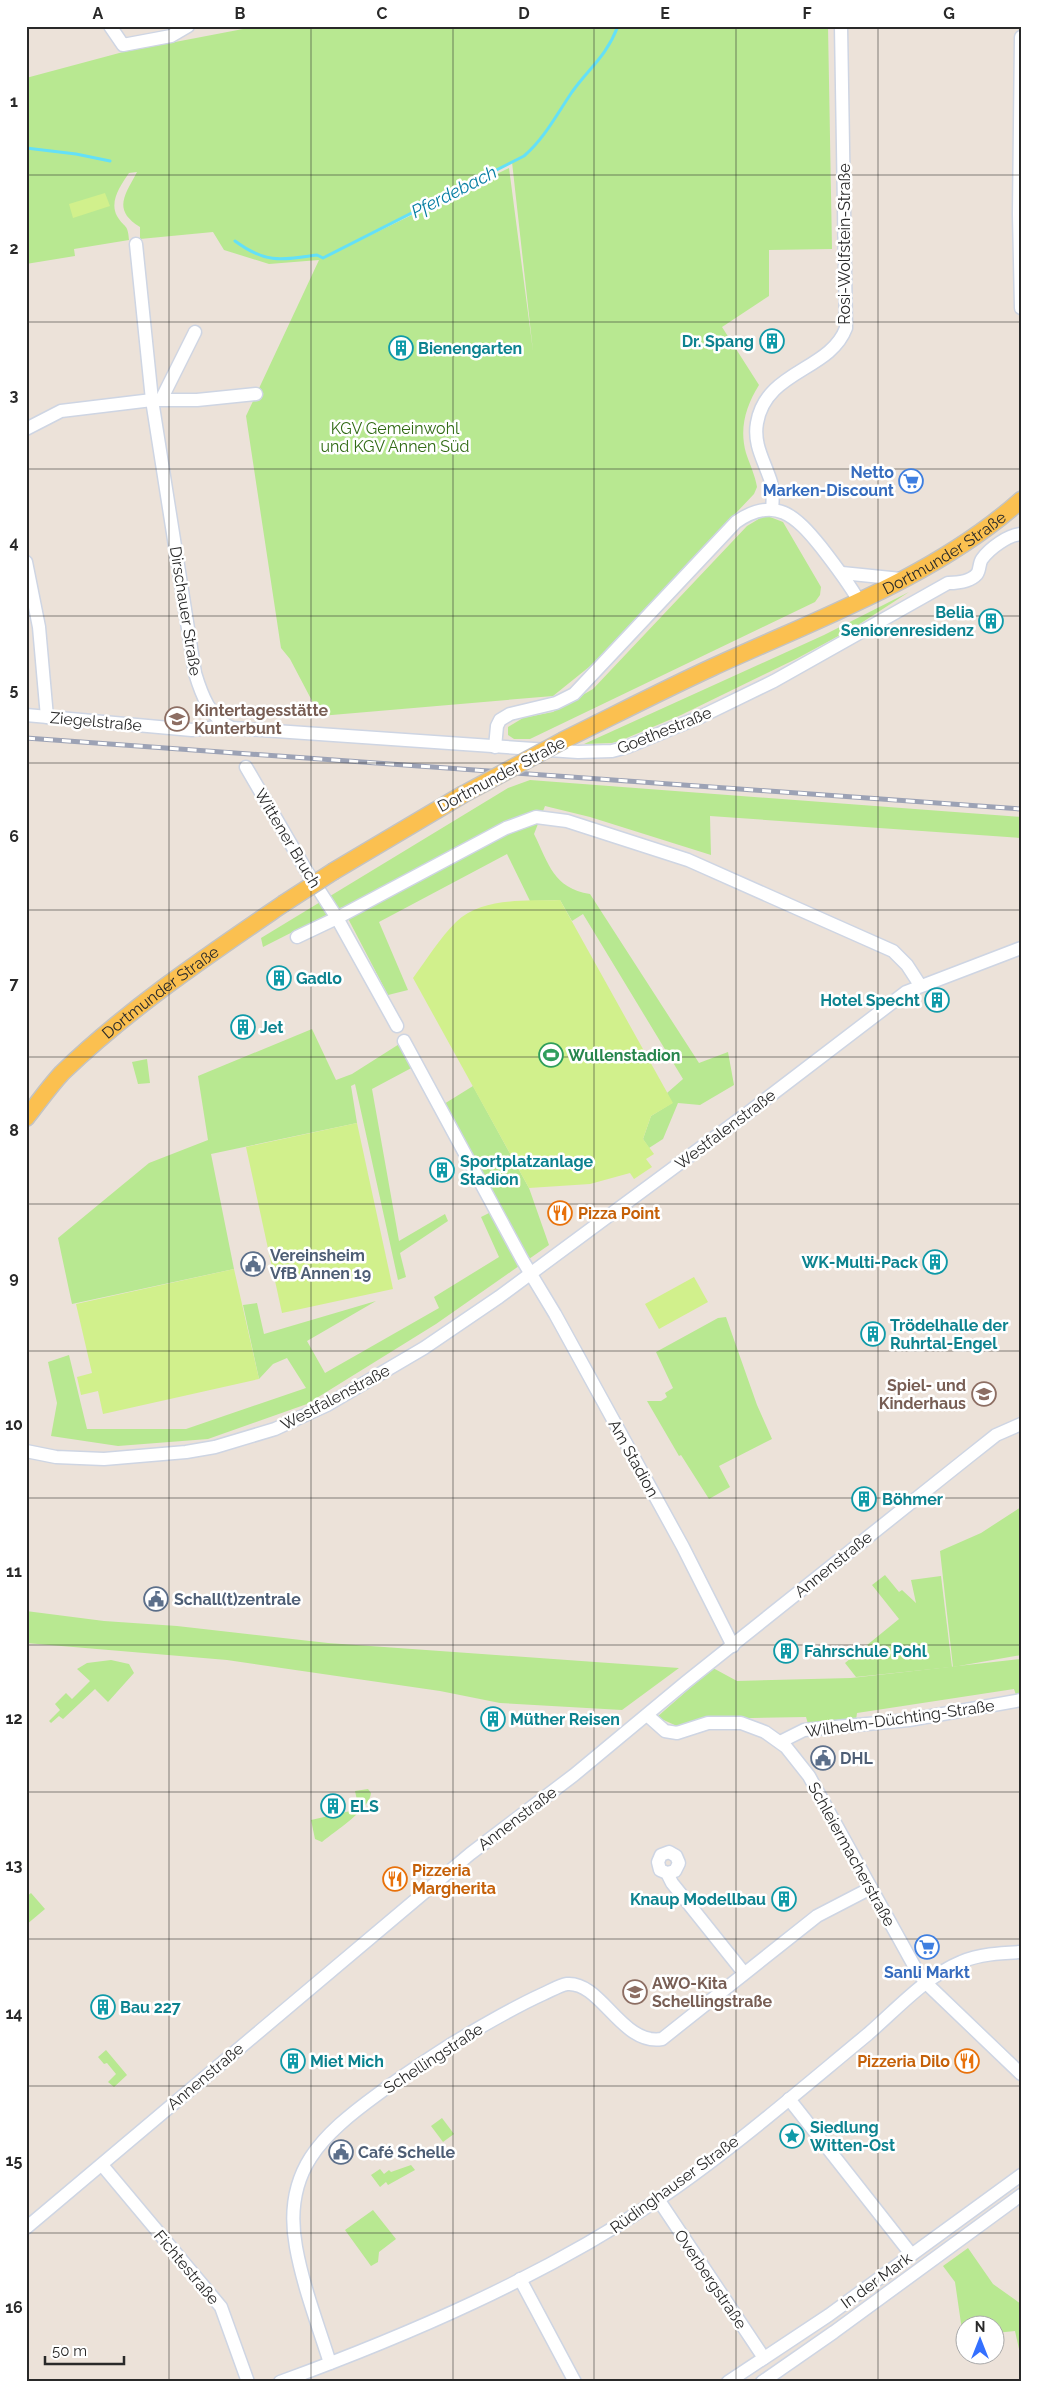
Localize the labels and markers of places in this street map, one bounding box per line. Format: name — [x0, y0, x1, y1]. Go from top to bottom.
building icon: Dr. Spang — [759, 328, 785, 354]
place label: Dr. Spang — [682, 332, 754, 351]
building icon: Bienengarten — [388, 335, 414, 361]
place label: Bienengarten — [418, 339, 522, 358]
place label: Netto Marken-Discount — [763, 463, 894, 500]
supermarket icon: Netto Marken-Discount — [898, 468, 924, 494]
place label: Belia Seniorenresidenz — [841, 603, 974, 640]
building icon: Belia Seniorenresidenz — [978, 608, 1004, 634]
place label: Kintertagesstätte Kunterbunt — [194, 701, 328, 738]
school or university icon: Kintertagesstätte Kunterbunt — [164, 706, 190, 732]
building icon: Gadlo — [266, 965, 292, 991]
place label: Gadlo — [296, 969, 342, 988]
building icon: Hotel Specht — [924, 987, 950, 1013]
place label: Hotel Specht — [820, 991, 920, 1010]
building icon: Jet — [230, 1014, 256, 1040]
place label: Jet — [260, 1018, 283, 1037]
sports icon: Wullenstadion — [538, 1042, 564, 1068]
place label: Wullenstadion — [568, 1046, 680, 1065]
place label: Sportplatzanlage Stadion — [460, 1152, 594, 1189]
building icon: Sportplatzanlage Stadion — [429, 1157, 455, 1183]
restaurant icon: Pizza Point — [547, 1200, 573, 1226]
place label: Pizza Point — [578, 1204, 660, 1223]
place label: Vereinsheim VfB Annen 19 — [270, 1246, 371, 1283]
building icon: WK-Multi-Pack — [922, 1249, 948, 1275]
public building icon: Vereinsheim VfB Annen 19 — [240, 1251, 266, 1277]
place label: WK-Multi-Pack — [801, 1253, 918, 1272]
place label: Trödelhalle der Ruhrtal-Engel — [890, 1316, 1008, 1353]
building icon: Trödelhalle der Ruhrtal-Engel — [860, 1321, 886, 1347]
place label: Spiel- und Kinderhaus — [879, 1376, 966, 1413]
school or university icon: Spiel- und Kinderhaus — [971, 1381, 997, 1407]
building icon: Böhmer — [851, 1486, 877, 1512]
place label: Böhmer — [882, 1490, 943, 1509]
public building icon: Schall(t)zentrale — [143, 1586, 169, 1612]
place label: Schall(t)zentrale — [174, 1590, 301, 1609]
building icon: Fahrschule Pohl — [773, 1638, 799, 1664]
place label: Fahrschule Pohl — [804, 1642, 928, 1661]
building icon: Müther Reisen — [480, 1706, 506, 1732]
place label: Müther Reisen — [510, 1710, 620, 1729]
public building icon: DHL — [810, 1745, 836, 1771]
place label: DHL — [840, 1749, 873, 1768]
building icon: ELS — [320, 1793, 346, 1819]
place label: ELS — [350, 1797, 379, 1816]
place label: Pizzeria Margherita — [412, 1861, 496, 1898]
restaurant icon: Pizzeria Margherita — [382, 1866, 408, 1892]
building icon: Knaup Modellbau — [771, 1886, 797, 1912]
place label: Knaup Modellbau — [630, 1890, 766, 1909]
supermarket icon: Sanli Markt — [914, 1934, 940, 1960]
place label: Sanli Markt — [884, 1963, 970, 1982]
place label: AWO-Kita Schellingstraße — [652, 1974, 772, 2011]
school or university icon: AWO-Kita Schellingstraße — [622, 1979, 648, 2005]
building icon: Bau 227 — [90, 1994, 116, 2020]
place label: Bau 227 — [120, 1998, 181, 2017]
building icon: Miet Mich — [280, 2048, 306, 2074]
restaurant icon: Pizzeria Dilo — [954, 2048, 980, 2074]
place label: Miet Mich — [310, 2052, 384, 2071]
place label: Pizzeria Dilo — [857, 2052, 950, 2071]
place label: Siedlung Witten-Ost — [810, 2118, 895, 2155]
place icon: Siedlung Witten-Ost — [779, 2123, 805, 2149]
public building icon: Café Schelle — [328, 2139, 354, 2165]
place label: Café Schelle — [358, 2143, 456, 2162]

